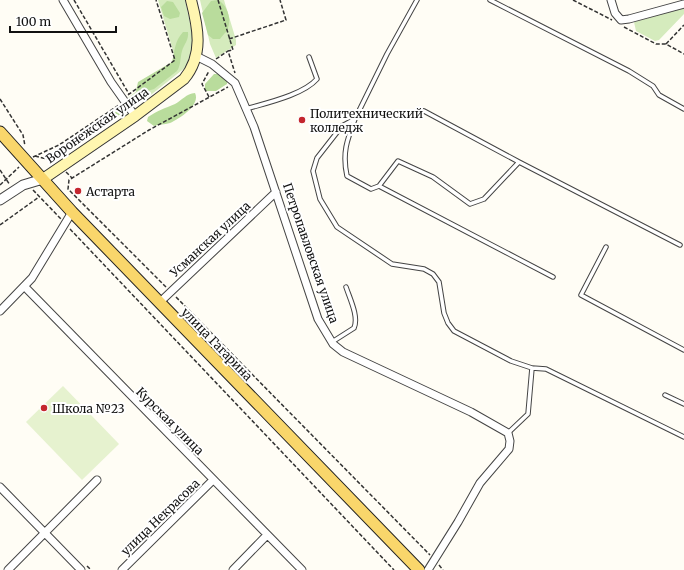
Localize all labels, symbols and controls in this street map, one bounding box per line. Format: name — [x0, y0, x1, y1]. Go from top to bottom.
scale bar — [10, 8, 116, 34]
text: 100 m — [16, 14, 51, 29]
street label: Воронежская улица — [43, 84, 152, 166]
place label: Политехнический колледж — [310, 106, 423, 135]
marker: Политехнический колледж — [297, 115, 307, 125]
street label: Петропавловская улица — [280, 181, 342, 326]
place label: Астарта — [85, 184, 135, 199]
marker: Астарта — [73, 186, 83, 196]
street label: Усманская улица — [166, 198, 254, 281]
street label: улица Гагарина — [178, 304, 256, 384]
street label: Курская улица — [133, 384, 207, 458]
place label: Школа №23 — [52, 401, 125, 416]
marker: Школа №23 — [39, 403, 49, 413]
street label: улица Некрасова — [118, 475, 203, 558]

